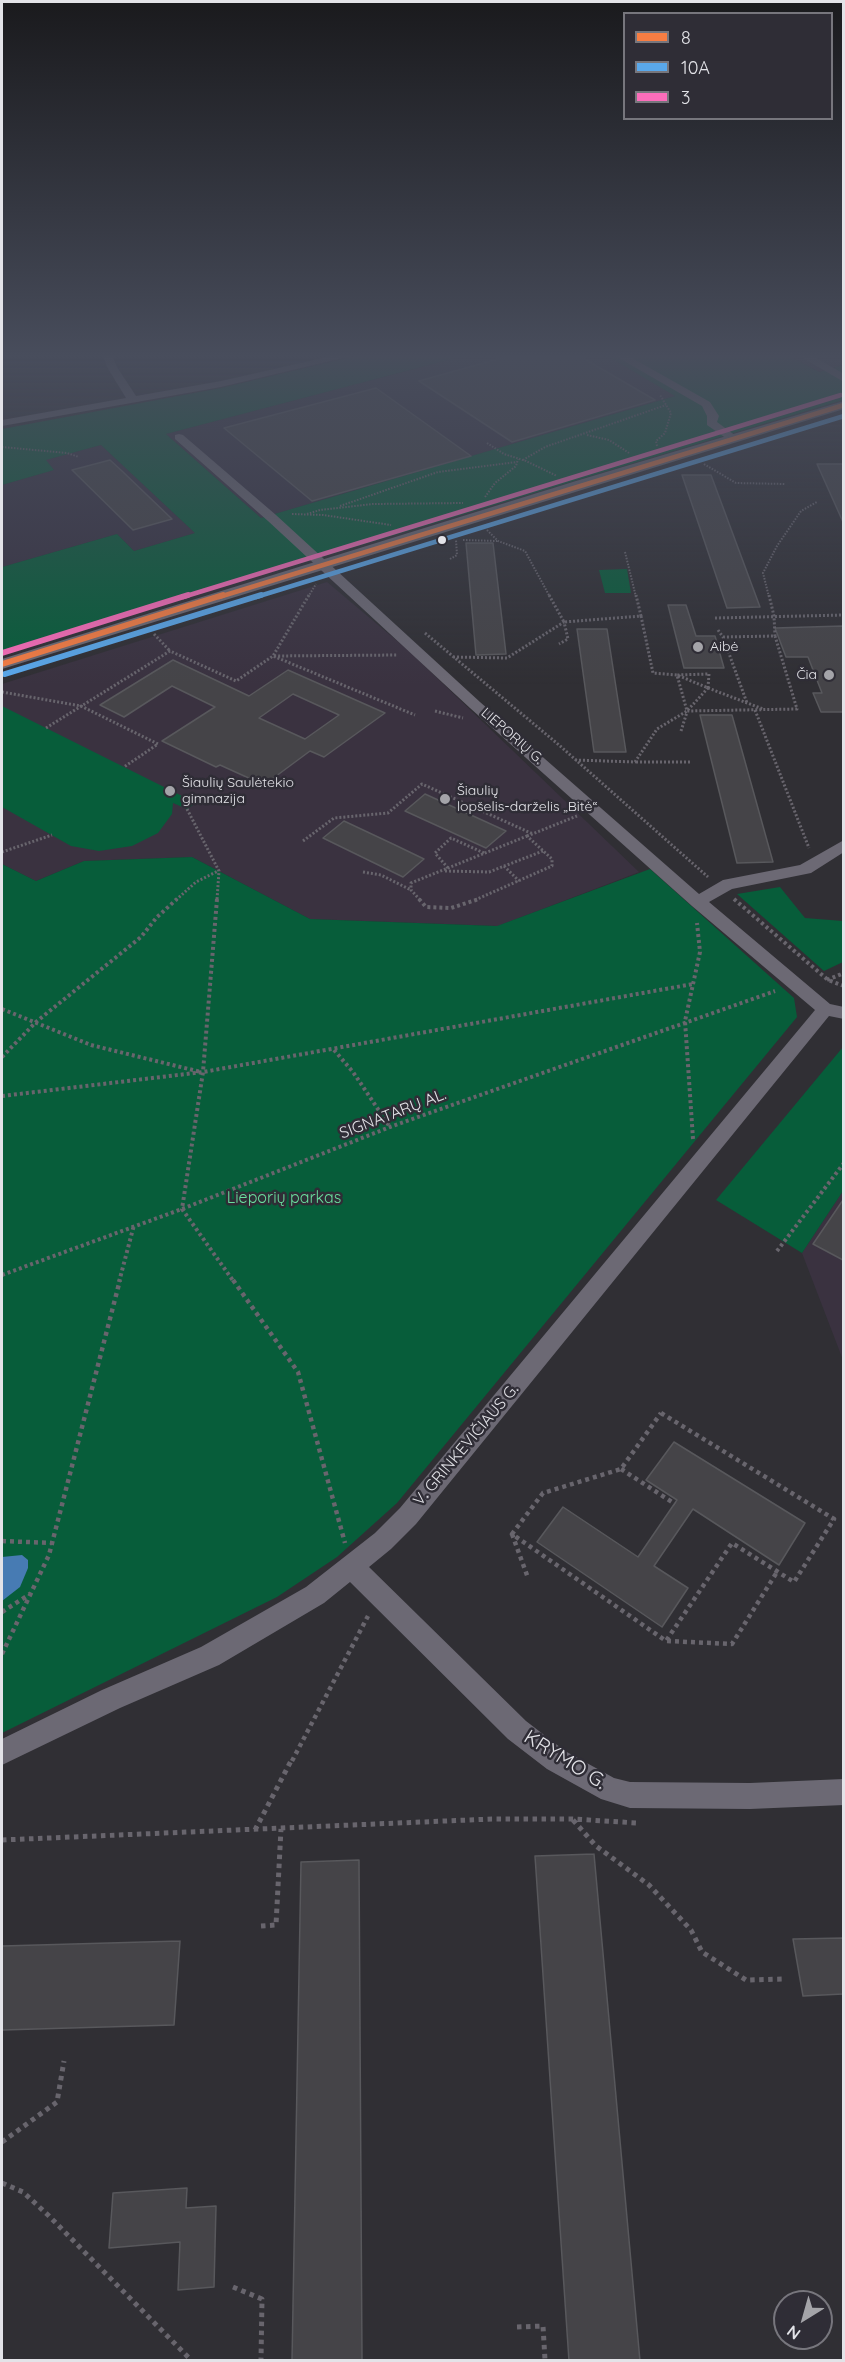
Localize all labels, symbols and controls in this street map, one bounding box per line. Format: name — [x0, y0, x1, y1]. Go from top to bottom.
legend — [623, 12, 833, 120]
text: 8 — [681, 26, 691, 49]
text: 10A — [681, 56, 710, 79]
text: 3 — [681, 86, 690, 109]
unlabelled marker — [436, 534, 448, 546]
place label: Aibė — [710, 639, 738, 655]
marker: Aibė — [691, 640, 705, 654]
place label: Čia — [796, 667, 817, 683]
marker: Čia — [822, 668, 836, 682]
street label: LIEPORIŲ G. — [477, 704, 547, 768]
place label: Šiaulių Saulėtekio gimnazija — [182, 775, 294, 808]
place label: Šiaulių lopšelis-darželis „Bitė“ — [457, 783, 597, 816]
marker: Šiaulių Saulėtekio gimnazija — [163, 784, 177, 798]
marker: Šiaulių lopšelis-darželis „Bitė“ — [438, 792, 452, 806]
street label: SIGNATARŲ AL. — [337, 1085, 449, 1143]
park label: Lieporių parkas — [227, 1188, 341, 1208]
street label: V. GRINKEVIČIAUS G. — [409, 1380, 523, 1510]
street label: KRYMO G. — [519, 1725, 611, 1795]
north arrow — [773, 2290, 833, 2350]
text: N — [783, 2321, 804, 2344]

